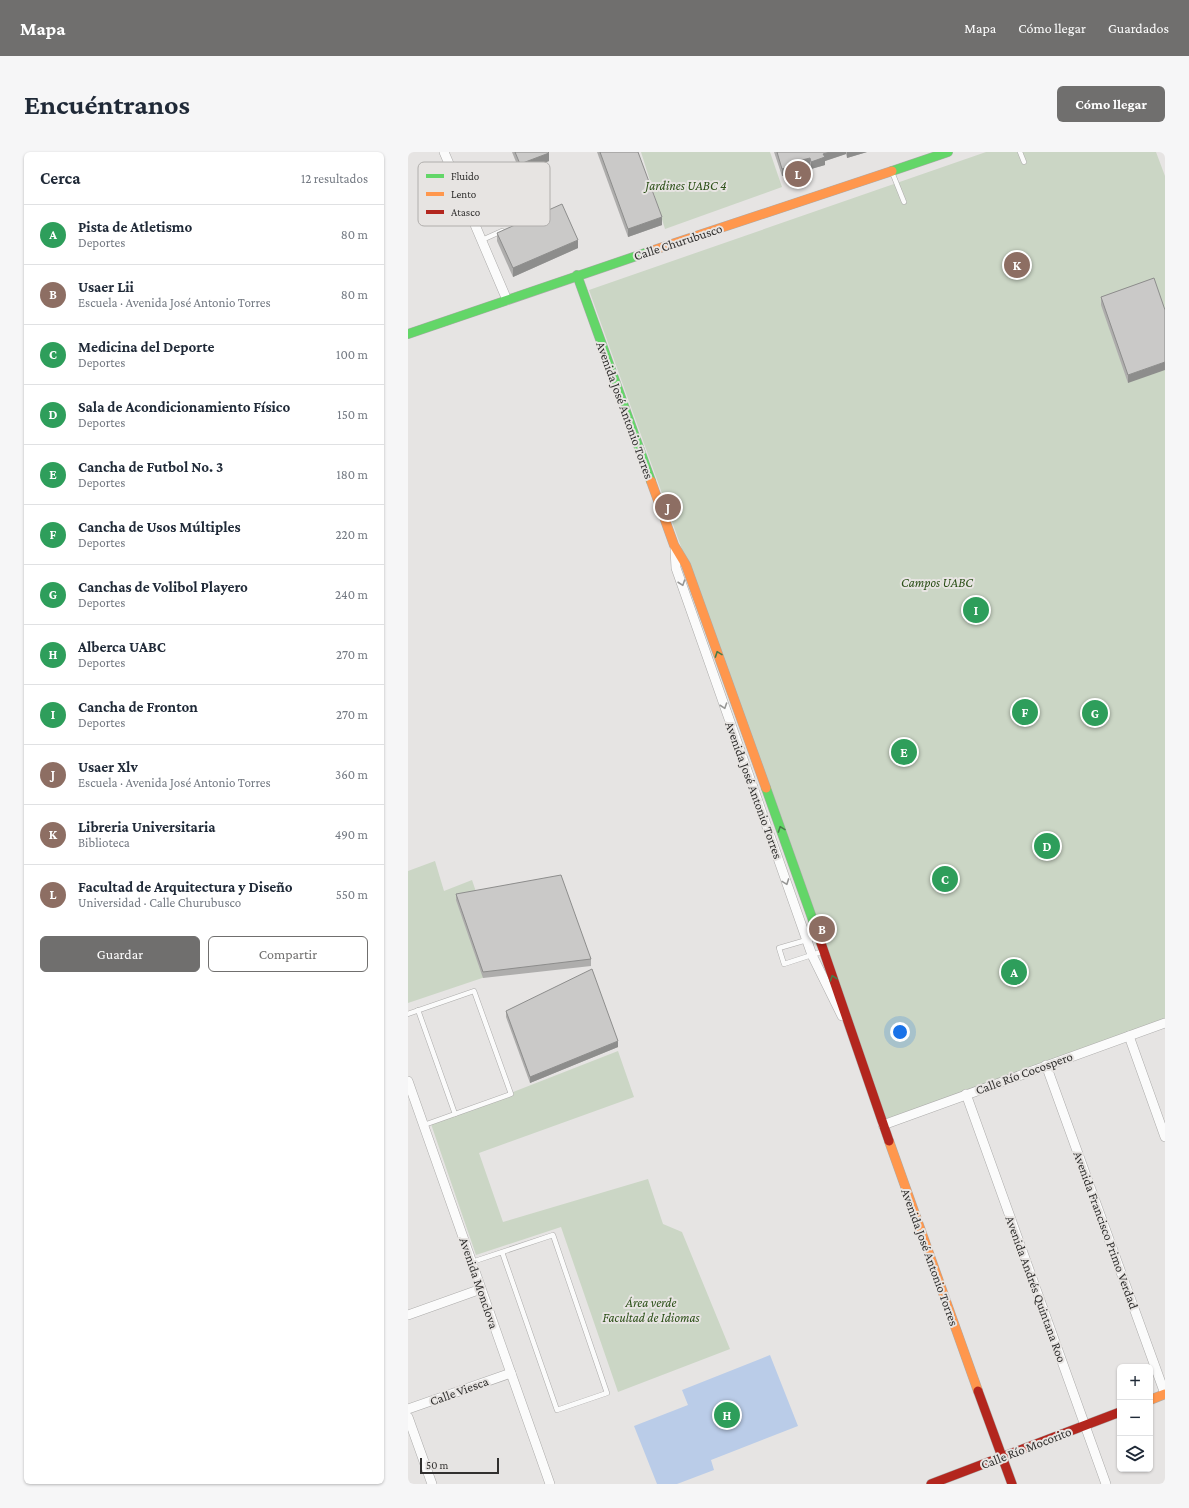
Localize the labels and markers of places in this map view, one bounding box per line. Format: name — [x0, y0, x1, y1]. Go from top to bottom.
pin: L — [785, 159, 811, 189]
pin: K — [1004, 250, 1030, 280]
pin: J — [655, 492, 681, 522]
pin: I — [963, 595, 989, 625]
pin: F — [1012, 697, 1038, 727]
pin: G — [1082, 698, 1108, 728]
pin: E — [891, 737, 917, 767]
pin: D — [1034, 831, 1060, 861]
pin: C — [932, 864, 958, 894]
pin: B — [809, 914, 835, 944]
pin: A — [1001, 957, 1027, 987]
pin: H — [714, 1400, 740, 1430]

